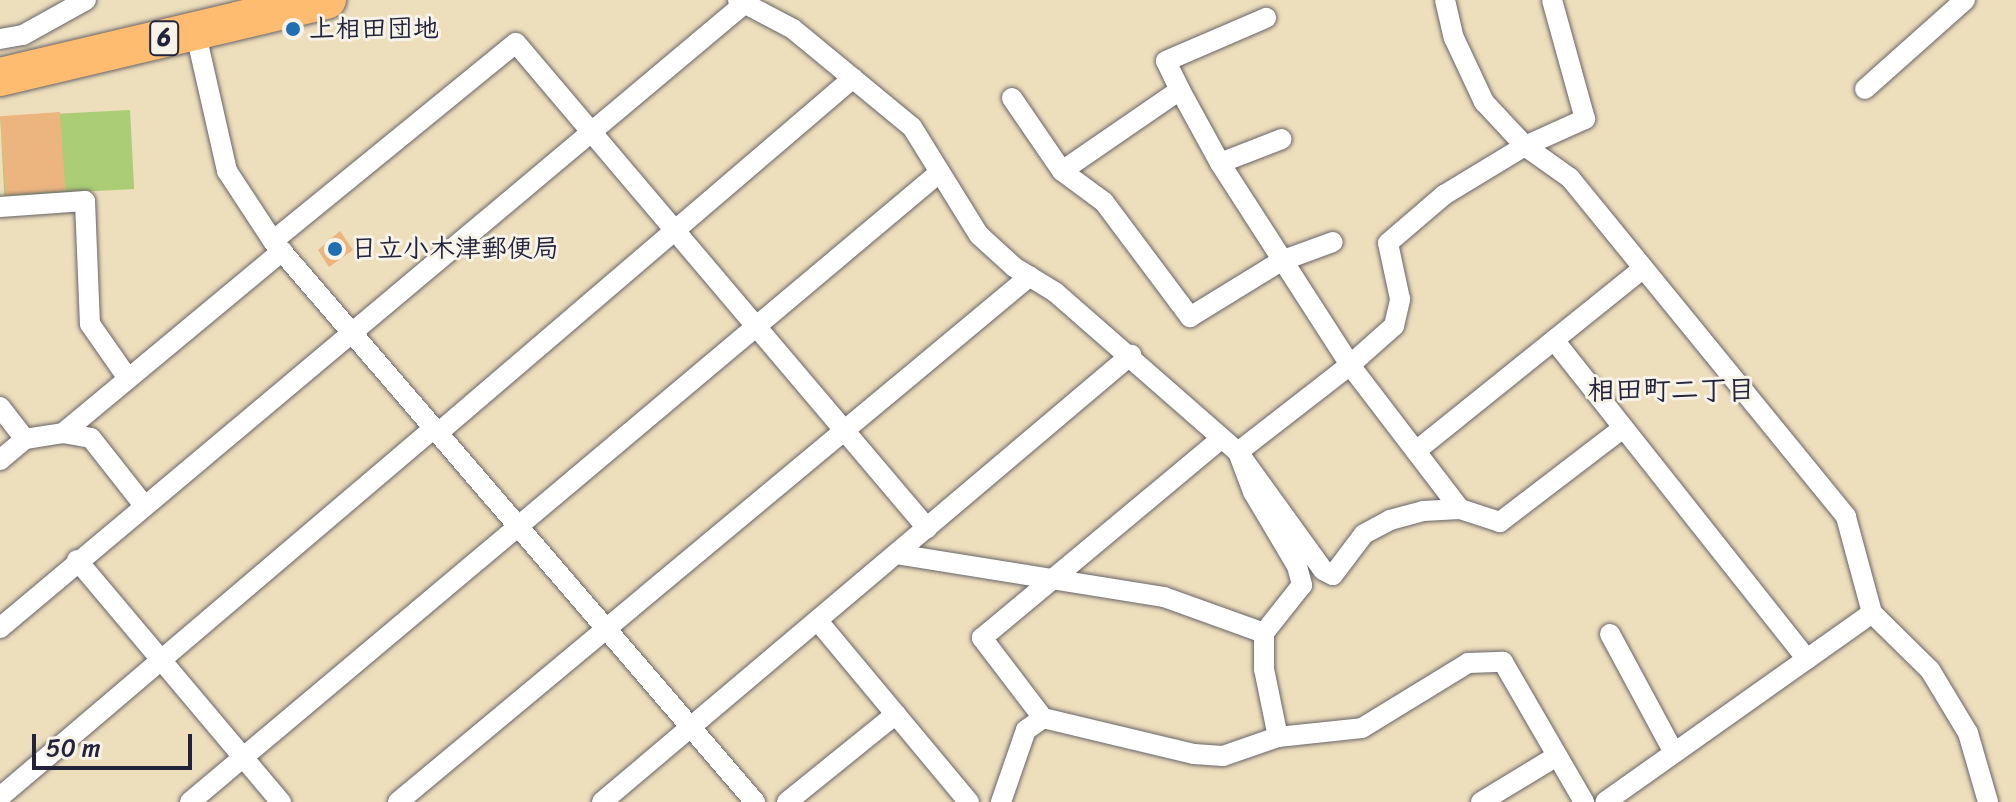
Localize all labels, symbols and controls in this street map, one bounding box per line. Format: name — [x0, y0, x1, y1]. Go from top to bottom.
place label: 上相田団地 — [309, 13, 439, 45]
road number: 6 — [148, 18, 180, 58]
marker: 上相田団地 — [284, 20, 302, 38]
place label: 日立小木津郵便局 — [351, 233, 559, 265]
marker: 日立小木津郵便局 — [326, 240, 344, 258]
district label: 相田町二丁目 — [1587, 373, 1755, 407]
scale bar — [36, 718, 196, 768]
text: 50 m — [46, 727, 101, 769]

